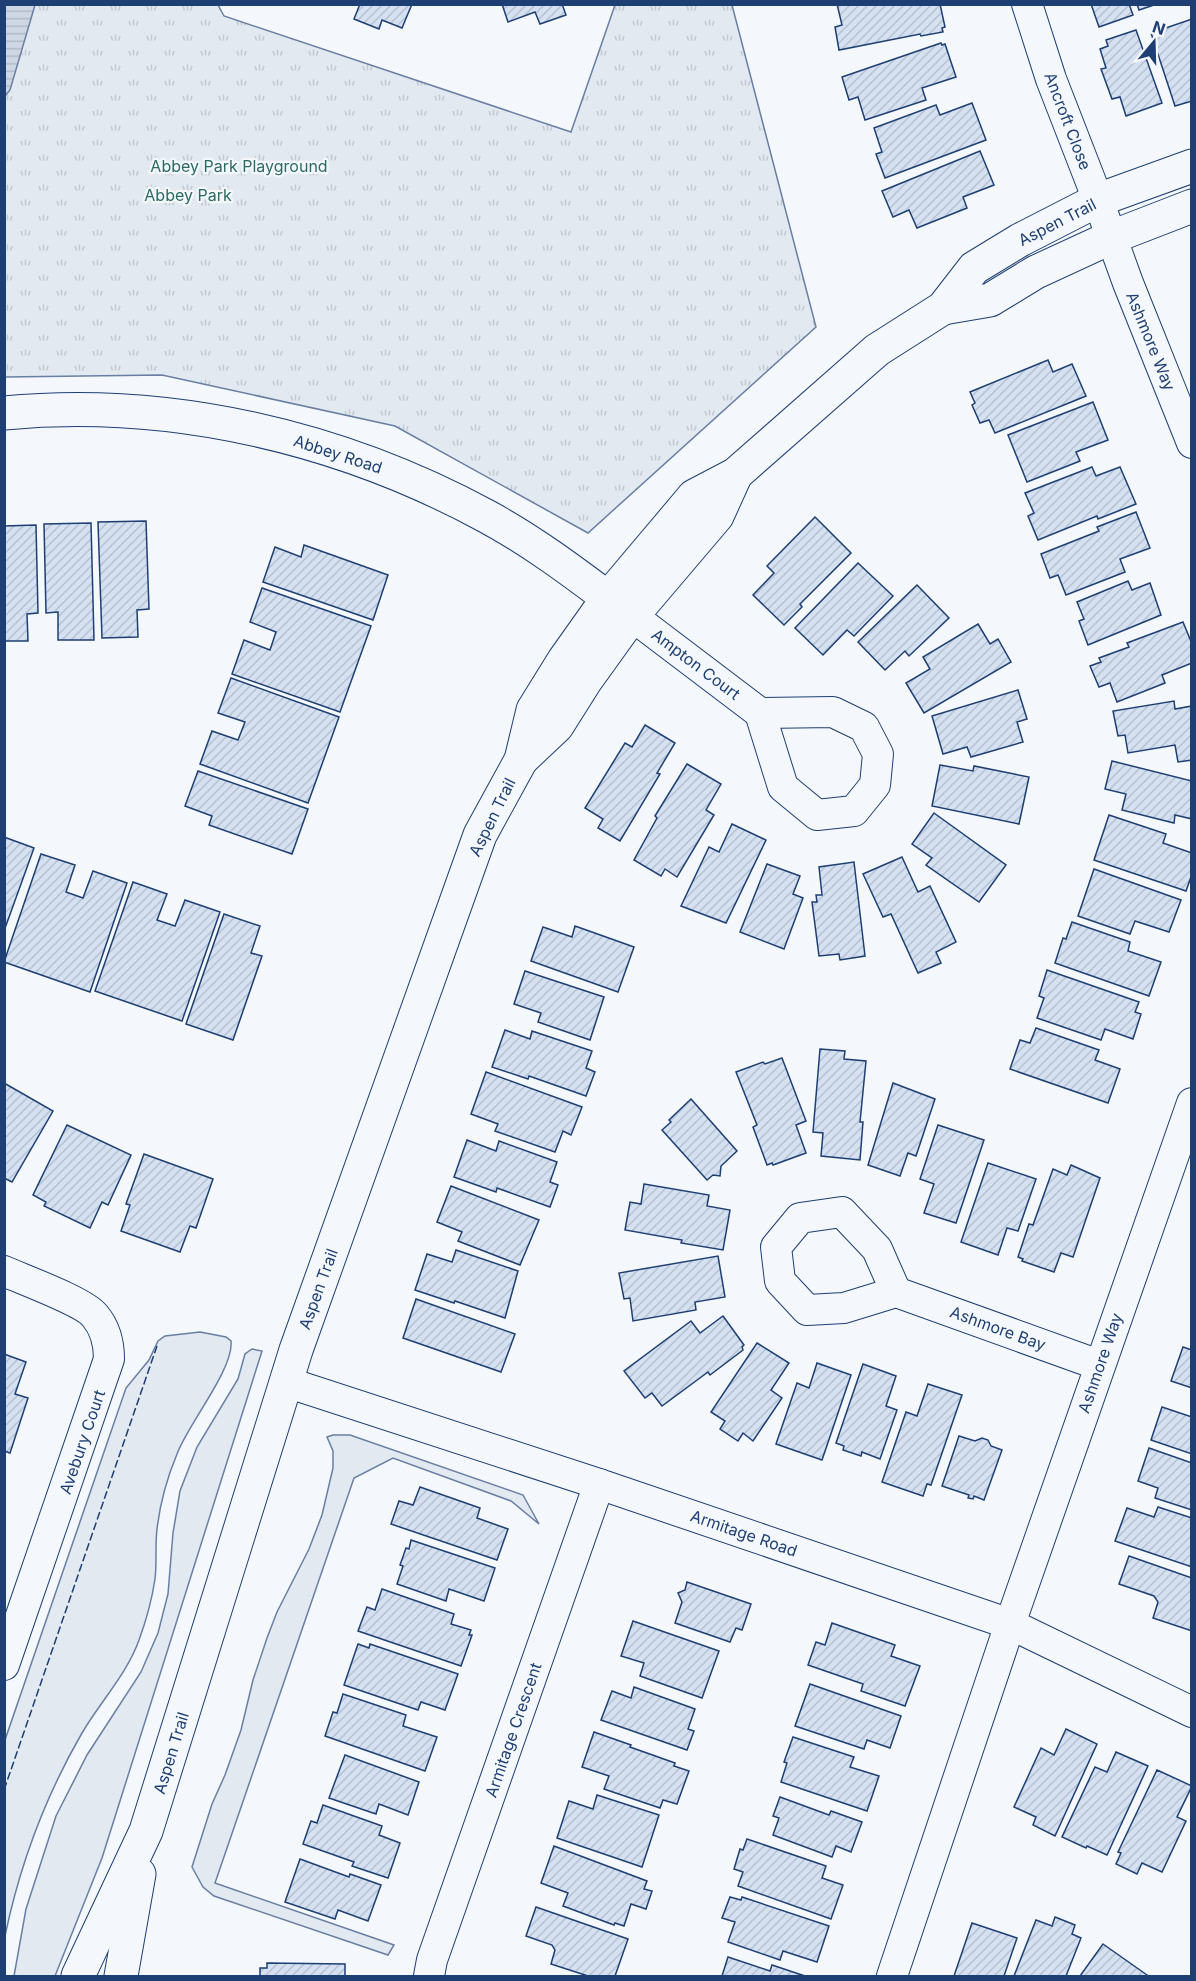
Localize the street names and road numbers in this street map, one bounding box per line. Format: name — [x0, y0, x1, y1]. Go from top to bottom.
street label: Ancroft Close — [1040, 69, 1096, 173]
street label: Aspen Trail — [1015, 194, 1099, 250]
street label: Ashmore Way — [1122, 289, 1180, 393]
street label: Abbey Road — [291, 430, 385, 478]
street label: Ampton Court — [648, 624, 744, 704]
street label: Aspen Trail — [464, 775, 520, 859]
street label: Aspen Trail — [294, 1246, 342, 1332]
street label: Ashmore Bay — [947, 1301, 1049, 1355]
street label: Ashmore Way — [1073, 1310, 1127, 1416]
street label: Avebury Court — [55, 1387, 109, 1497]
street label: Armitage Road — [688, 1505, 800, 1561]
street label: Armitage Crescent — [481, 1660, 545, 1800]
street label: Aspen Trail — [149, 1710, 193, 1796]

